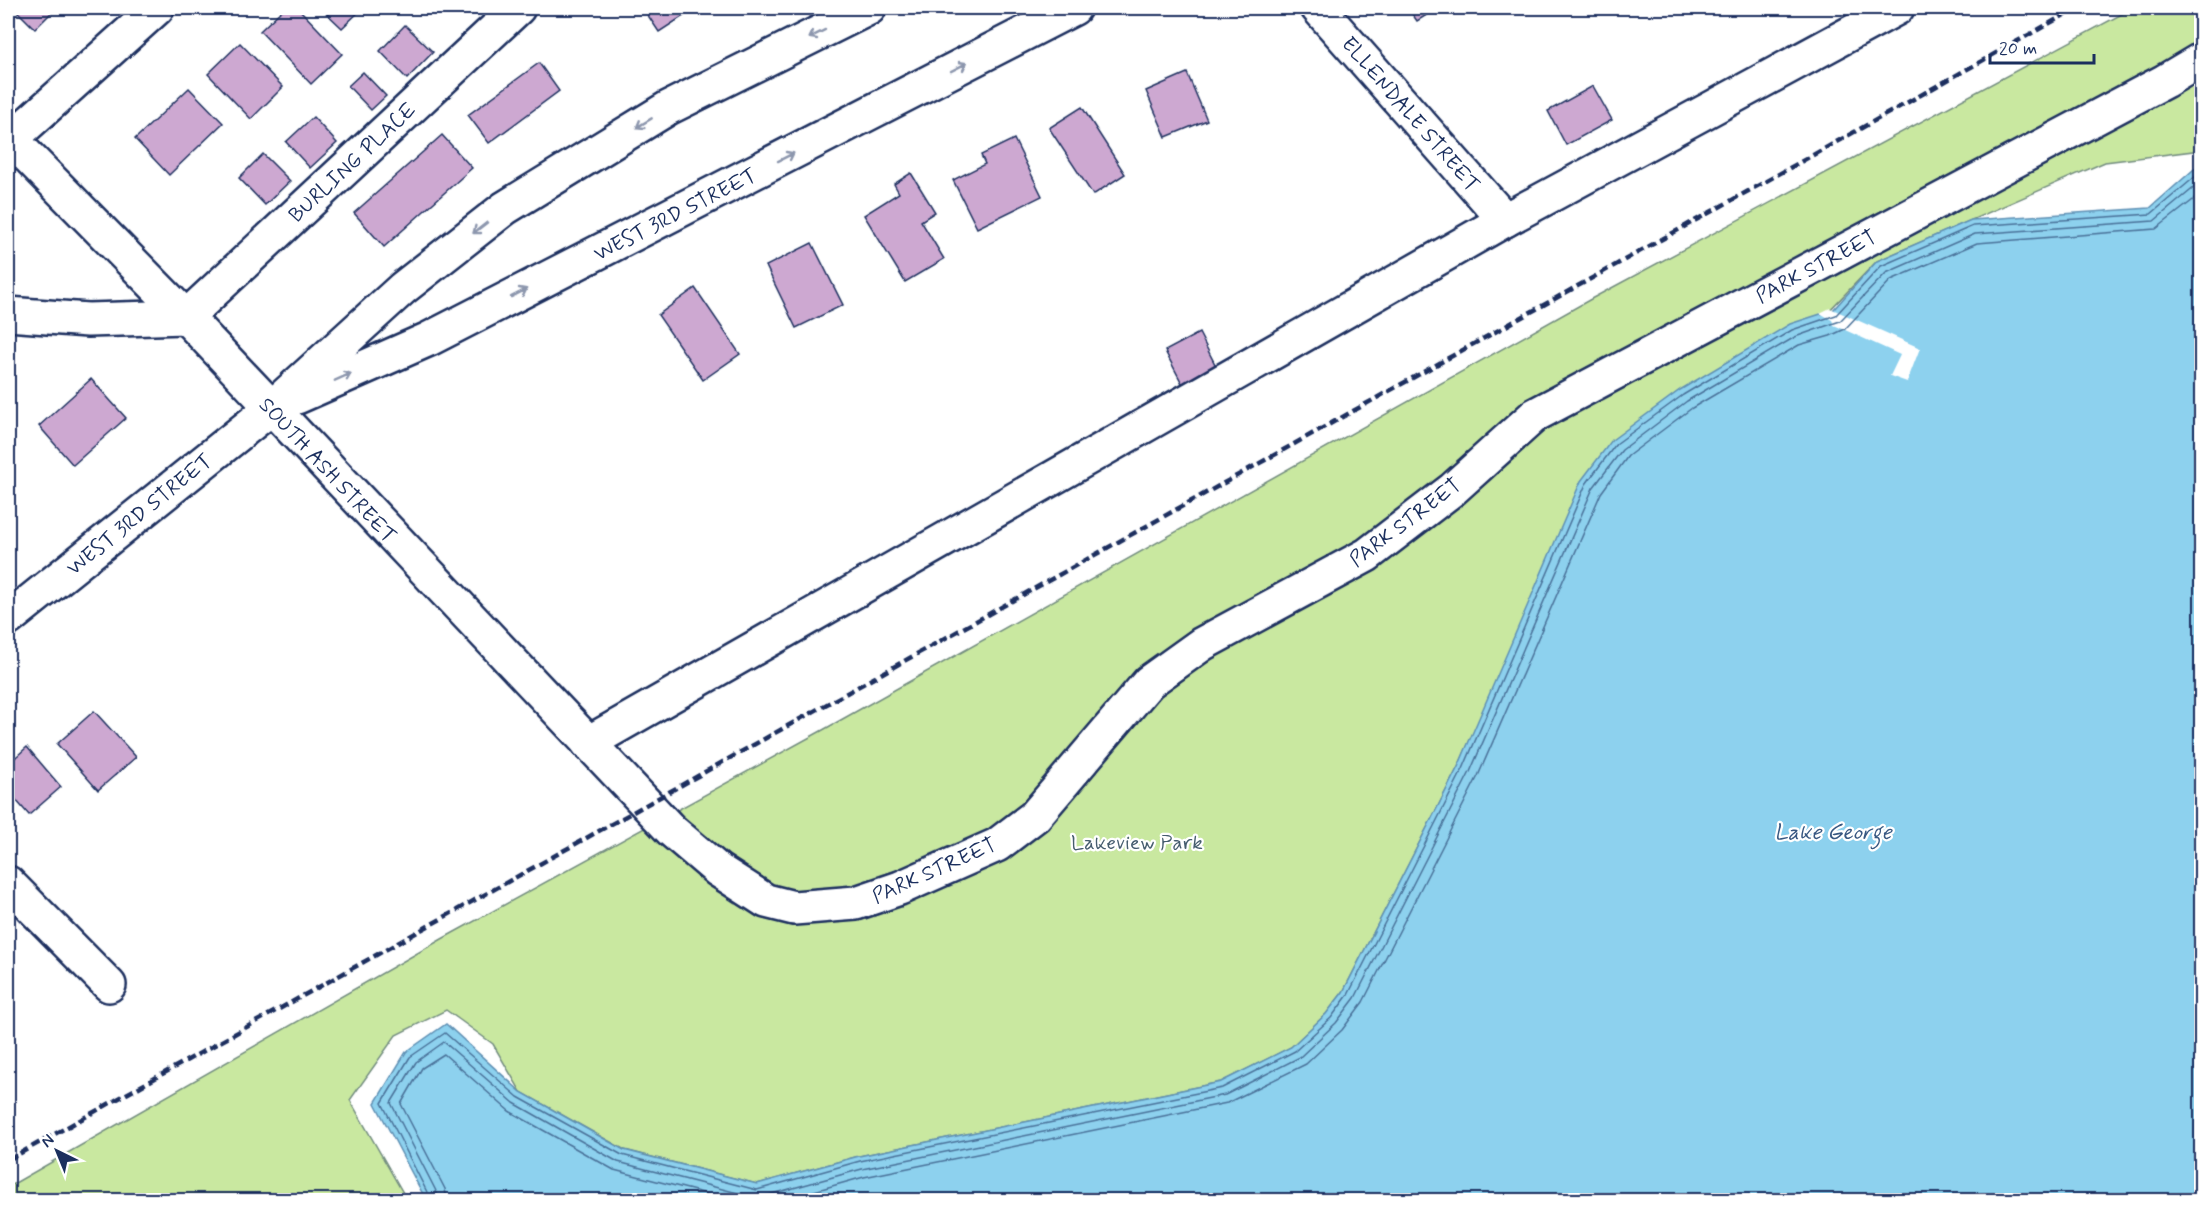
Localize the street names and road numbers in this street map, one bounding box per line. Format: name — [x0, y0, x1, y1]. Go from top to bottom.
street label: ELLENDALE STREET — [1335, 31, 1486, 198]
street label: BURLING PLACE — [283, 96, 422, 229]
street label: WEST 3RD STREET — [589, 162, 762, 268]
street label: PARK STREET — [1751, 223, 1882, 310]
street label: SOUTH ASH STREET — [252, 392, 402, 550]
street label: WEST 3RD STREET — [61, 447, 218, 582]
street label: PARK STREET — [1344, 472, 1467, 574]
street label: PARK STREET — [868, 831, 1001, 911]

